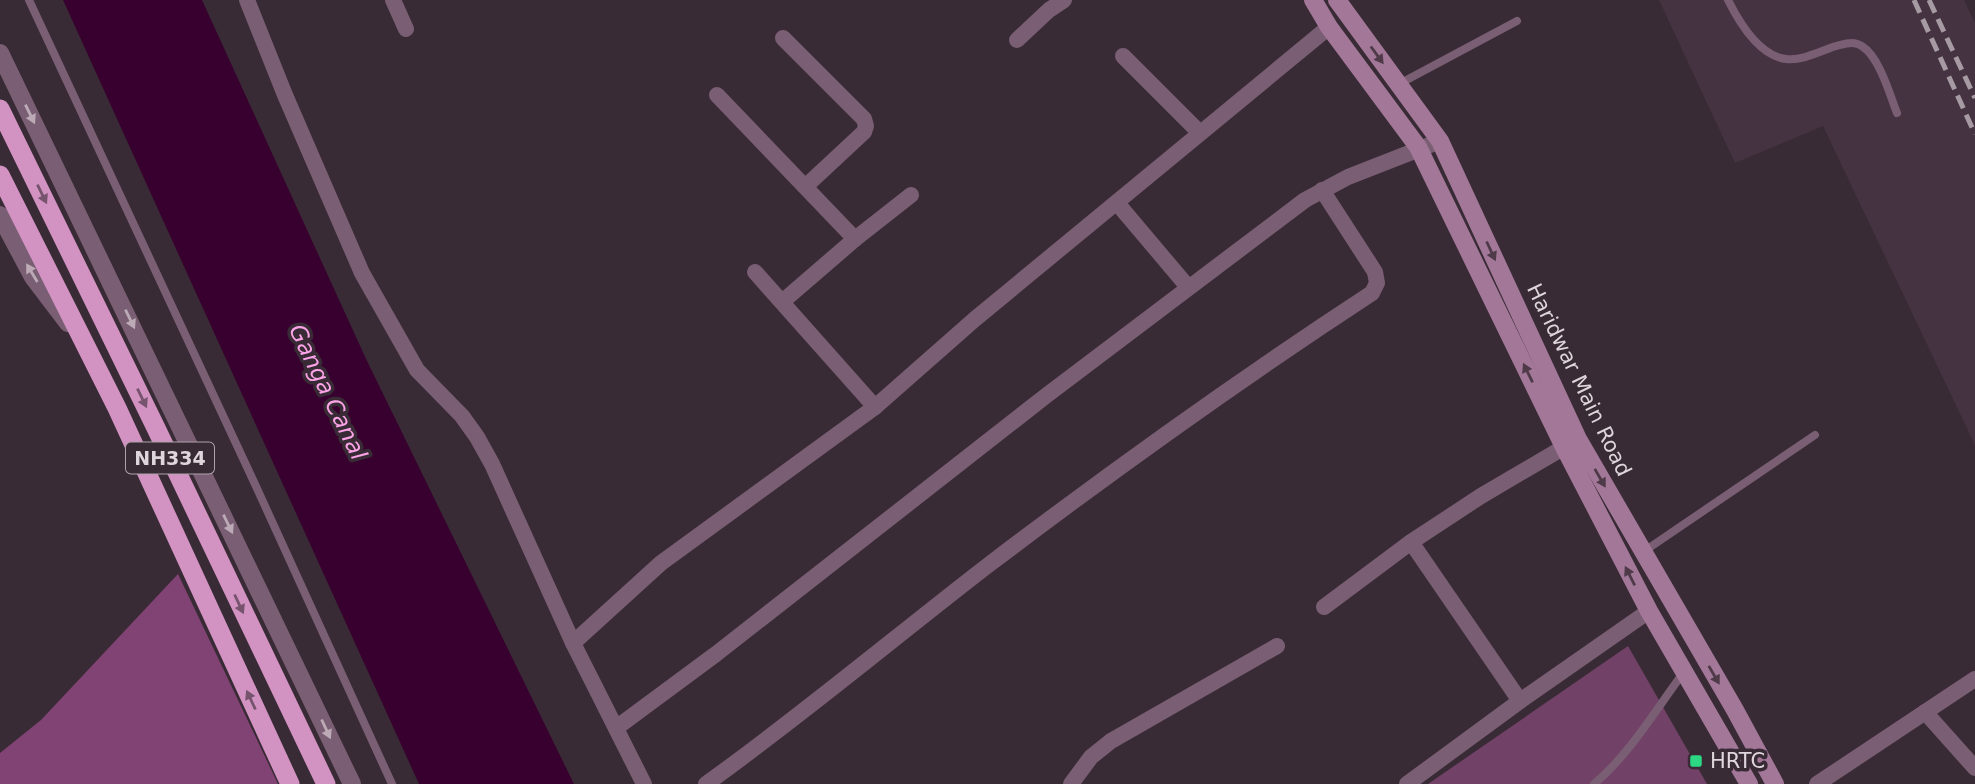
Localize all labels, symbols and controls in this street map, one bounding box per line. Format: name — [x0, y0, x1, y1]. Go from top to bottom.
one-way arrow — [1370, 46, 1384, 64]
one-way arrow — [24, 104, 36, 124]
one-way arrow — [36, 184, 48, 204]
one-way arrow — [1485, 241, 1497, 261]
one-way arrow — [26, 263, 39, 283]
street label: Haridwar Main Road — [1522, 280, 1636, 480]
one-way arrow — [124, 309, 135, 329]
water label: Ganga Canal — [284, 320, 372, 465]
one-way arrow — [1522, 363, 1533, 383]
one-way arrow — [136, 388, 147, 408]
road number: NH334 — [126, 442, 214, 474]
one-way arrow — [1594, 468, 1606, 488]
one-way arrow — [222, 514, 234, 534]
one-way arrow — [1625, 565, 1637, 585]
one-way arrow — [233, 594, 245, 614]
one-way arrow — [1708, 665, 1721, 684]
one-way arrow — [245, 690, 256, 710]
one-way arrow — [320, 719, 332, 739]
place label: HRTC — [1710, 749, 1765, 773]
marker: HRTC — [1688, 753, 1704, 769]

